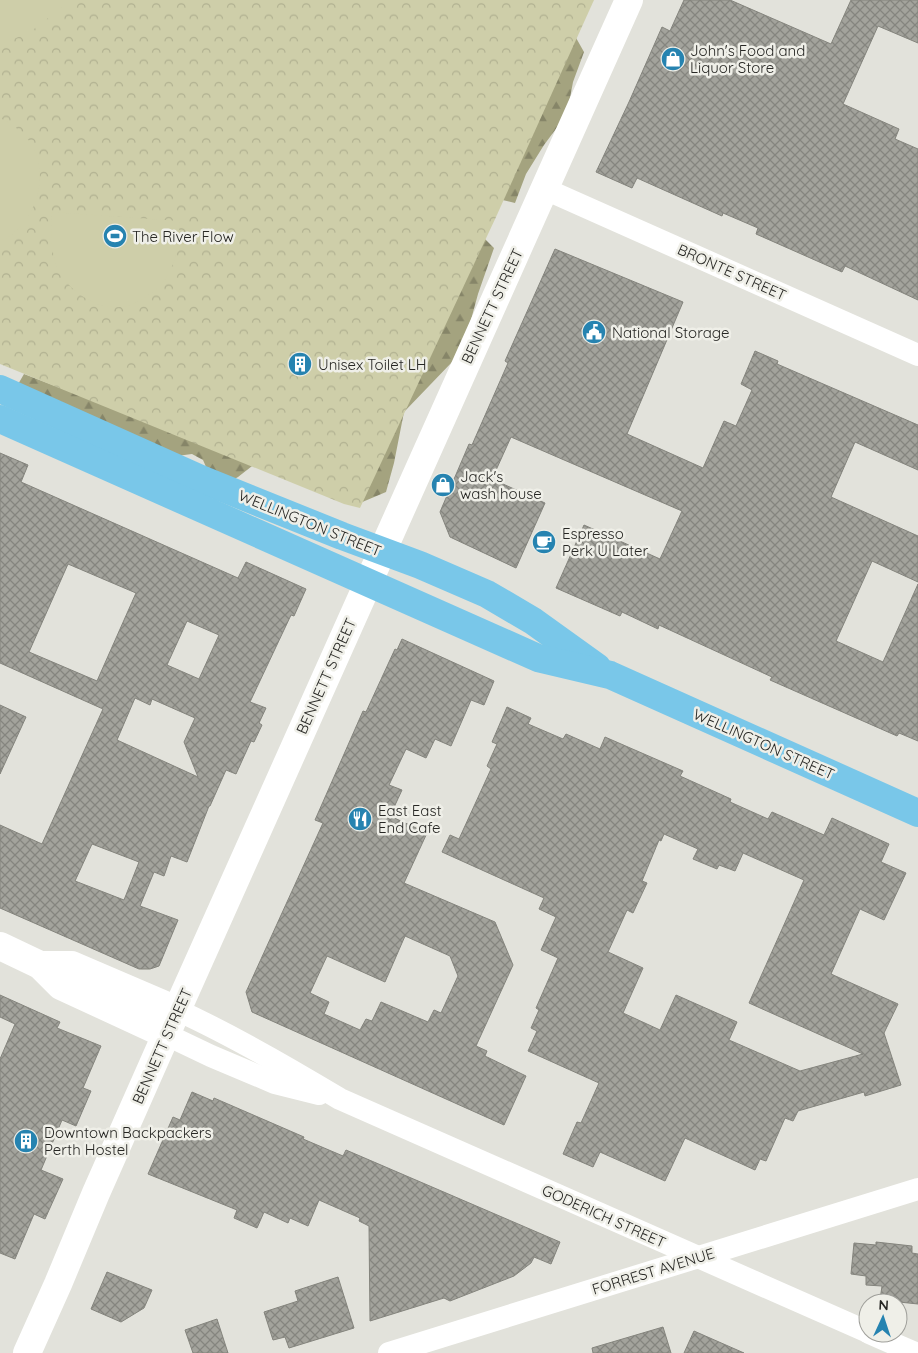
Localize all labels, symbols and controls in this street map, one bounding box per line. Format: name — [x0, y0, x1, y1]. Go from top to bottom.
place label: John's Food and Liquor Store — [690, 41, 805, 77]
shop icon: John's Food and Liquor Store — [660, 46, 686, 72]
sports icon: The River Flow — [102, 223, 128, 249]
place label: The River Flow — [132, 227, 234, 246]
street label: BRONTE STREET — [675, 239, 789, 305]
street label: BENNETT STREET — [457, 245, 527, 367]
public building icon: National Storage — [581, 319, 607, 345]
place label: National Storage — [612, 323, 729, 342]
building icon: Unisex Toilet LH — [287, 351, 313, 377]
place label: Unisex Toilet LH — [318, 355, 427, 374]
place label: Jack's wash house — [460, 467, 542, 503]
shop icon: Jack's wash house — [430, 472, 456, 498]
street label: WELLINGTON STREET — [236, 486, 384, 560]
place label: Espresso Perk U Later — [562, 524, 649, 560]
cafe icon: Espresso Perk U Later — [531, 529, 557, 555]
street label: BENNETT STREET — [292, 615, 360, 737]
street label: WELLINGTON STREET — [690, 704, 838, 784]
place label: East East End Cafe — [378, 801, 442, 837]
restaurant icon: East East End Cafe — [347, 806, 373, 832]
street label: BENNETT STREET — [128, 985, 196, 1107]
place label: Downtown Backpackers Perth Hostel — [44, 1123, 212, 1159]
building icon: Downtown Backpackers Perth Hostel — [13, 1128, 39, 1154]
street label: GODERICH STREET — [539, 1180, 669, 1252]
street label: FORREST AVENUE — [589, 1243, 717, 1299]
north arrow — [858, 1293, 908, 1343]
text: N — [878, 1296, 889, 1314]

